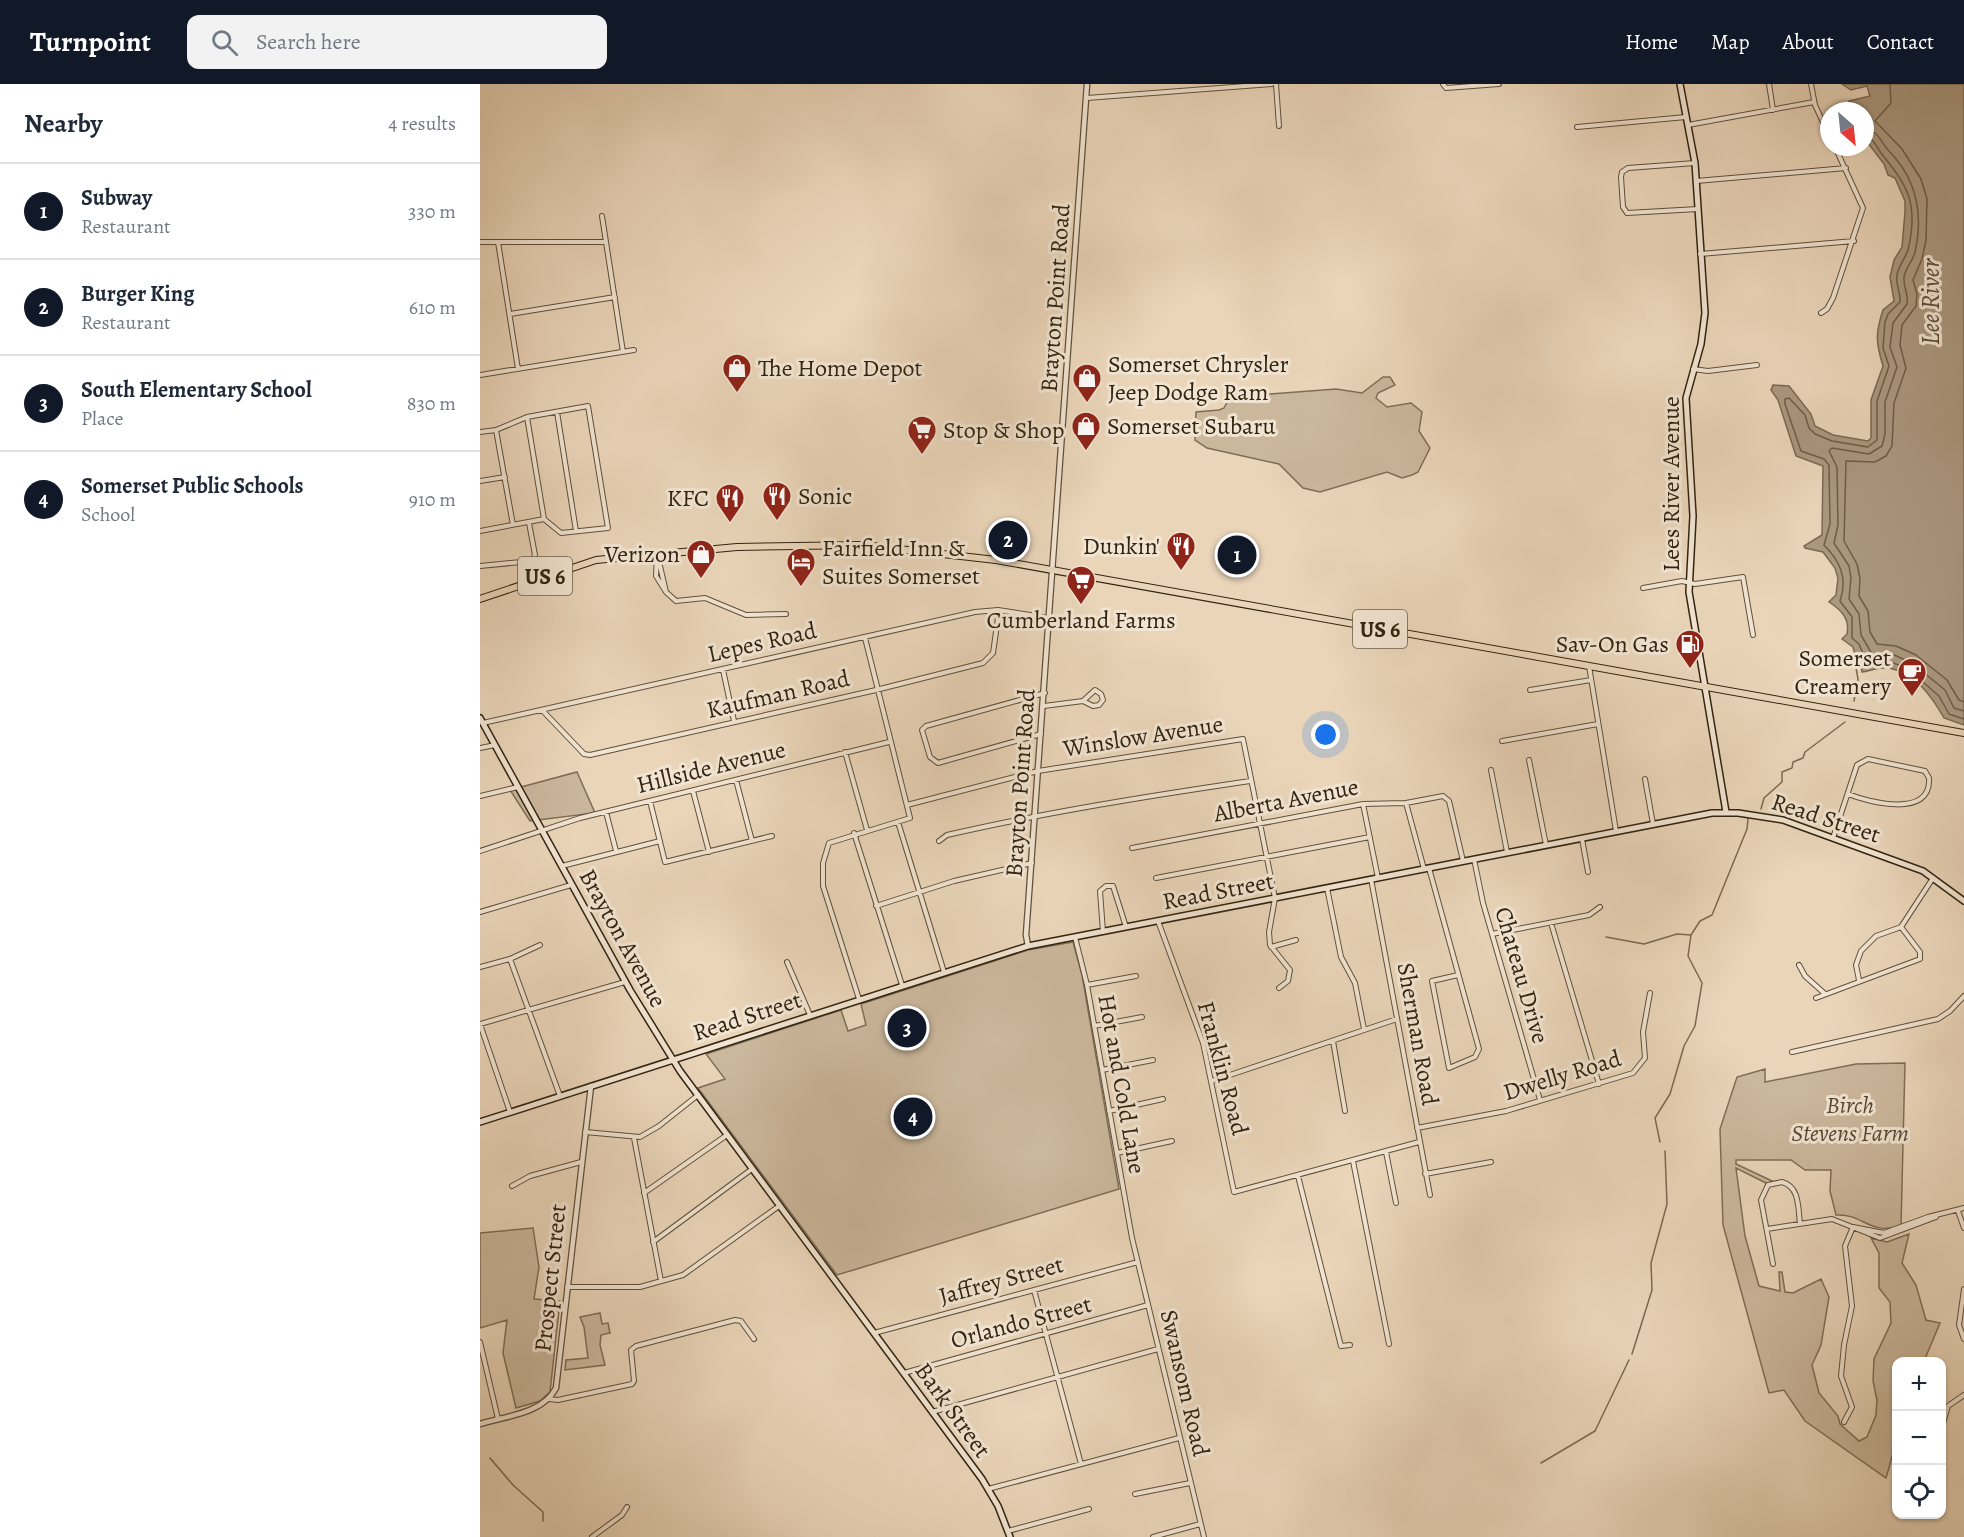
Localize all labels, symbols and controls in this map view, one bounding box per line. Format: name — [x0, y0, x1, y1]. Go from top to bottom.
search box — [187, 15, 607, 69]
text: Turnpoint — [30, 23, 151, 61]
icon: search — [208, 26, 241, 59]
text: Search here — [256, 27, 361, 57]
text: Home — [1625, 28, 1678, 56]
text: Map — [1711, 28, 1749, 56]
text: About — [1782, 28, 1834, 56]
text: Contact — [1867, 28, 1934, 56]
north arrow — [1820, 102, 1874, 156]
text: Nearby — [24, 106, 103, 141]
text: 4 results — [388, 110, 456, 137]
text: Subway — [81, 183, 152, 213]
text: 1 — [40, 198, 47, 225]
text: 330 m — [408, 198, 456, 225]
street label: Brayton Point Road — [1032, 203, 1078, 393]
text: Restaurant — [81, 213, 171, 240]
water label: Lee River — [1913, 258, 1948, 345]
text: Burger King — [81, 279, 194, 309]
text: 2 — [39, 294, 48, 321]
text: 610 m — [409, 294, 456, 321]
text: Restaurant — [81, 309, 171, 336]
place label: Somerset Chrysler Jeep Dodge Ram — [1108, 348, 1289, 408]
shop icon: The Home Depot — [721, 352, 753, 394]
place label: The Home Depot — [758, 352, 923, 384]
shop icon: Somerset Chrysler Jeep Dodge Ram — [1071, 362, 1103, 404]
text: South Elementary School — [81, 375, 312, 405]
text: 3 — [39, 390, 48, 417]
text: 830 m — [407, 390, 456, 417]
street label: Lees River Avenue — [1655, 396, 1687, 572]
text: Place — [81, 405, 123, 432]
shop icon: Somerset Subaru — [1070, 410, 1102, 452]
place label: Somerset Subaru — [1107, 410, 1275, 442]
supermarket icon: Stop & Shop — [906, 414, 938, 456]
place label: Stop & Shop — [943, 414, 1065, 446]
text: Somerset Public Schools — [81, 471, 304, 501]
restaurant icon: Sonic — [761, 480, 793, 522]
place label: Sonic — [798, 480, 852, 512]
place label: KFC — [667, 482, 709, 514]
restaurant icon: KFC — [714, 482, 746, 524]
text: 4 — [39, 486, 48, 513]
text: 910 m — [409, 486, 456, 513]
text: School — [81, 501, 135, 528]
pin: 2 — [988, 518, 1028, 562]
place label: Dunkin' — [1083, 530, 1160, 562]
restaurant icon: Dunkin' — [1165, 530, 1197, 572]
place label: Fairfield Inn & Suites Somerset — [822, 532, 980, 592]
pin: 1 — [1218, 532, 1257, 578]
place label: Verizon — [603, 538, 680, 570]
shop icon: Verizon — [685, 538, 717, 580]
hotel icon: Fairfield Inn & Suites Somerset — [785, 546, 817, 588]
road number: US 6 — [518, 557, 572, 595]
supermarket icon: Cumberland Farms — [1065, 564, 1097, 606]
place label: Cumberland Farms — [986, 604, 1176, 636]
road number: US 6 — [1353, 610, 1407, 648]
street label: Lepes Road — [704, 614, 820, 670]
place label: Sav-On Gas — [1556, 628, 1669, 660]
fuel station icon: Sav-On Gas — [1674, 628, 1706, 670]
place label: Somerset Creamery — [1795, 642, 1891, 702]
cafe icon: Somerset Creamery — [1896, 656, 1928, 698]
street label: Kaufman Road — [703, 662, 853, 726]
street label: Brayton Point Road — [997, 688, 1043, 878]
street label: Winslow Avenue — [1060, 708, 1225, 765]
your location — [1311, 720, 1340, 749]
street label: Hillside Avenue — [633, 733, 789, 801]
street label: Alberta Avenue — [1210, 770, 1361, 830]
street label: Read Street — [1768, 785, 1885, 851]
street label: Brayton Avenue — [572, 863, 674, 1013]
street label: Read Street — [1160, 865, 1276, 917]
street label: Chateau Drive — [1487, 903, 1557, 1047]
street label: Sherman Road — [1390, 960, 1446, 1108]
street label: Read Street — [689, 983, 806, 1049]
street label: Hot and Cold Lane — [1090, 992, 1154, 1176]
street label: Franklin Road — [1190, 997, 1256, 1139]
pin: 3 — [888, 1006, 926, 1050]
street label: Dwelly Road — [1499, 1042, 1625, 1108]
park label: Birch Stevens Farm — [1791, 1089, 1909, 1149]
pin: 4 — [894, 1094, 932, 1140]
street label: Prospect Street — [526, 1202, 574, 1354]
street label: Jaffrey Street — [935, 1248, 1067, 1312]
street label: Orlando Street — [947, 1288, 1095, 1356]
street label: Swansom Road — [1153, 1307, 1217, 1459]
street label: Bark Street — [908, 1356, 998, 1464]
map controls — [1892, 1357, 1946, 1519]
button: + — [1892, 1357, 1946, 1411]
button: − — [1892, 1411, 1946, 1465]
button: locate — [1892, 1465, 1946, 1519]

